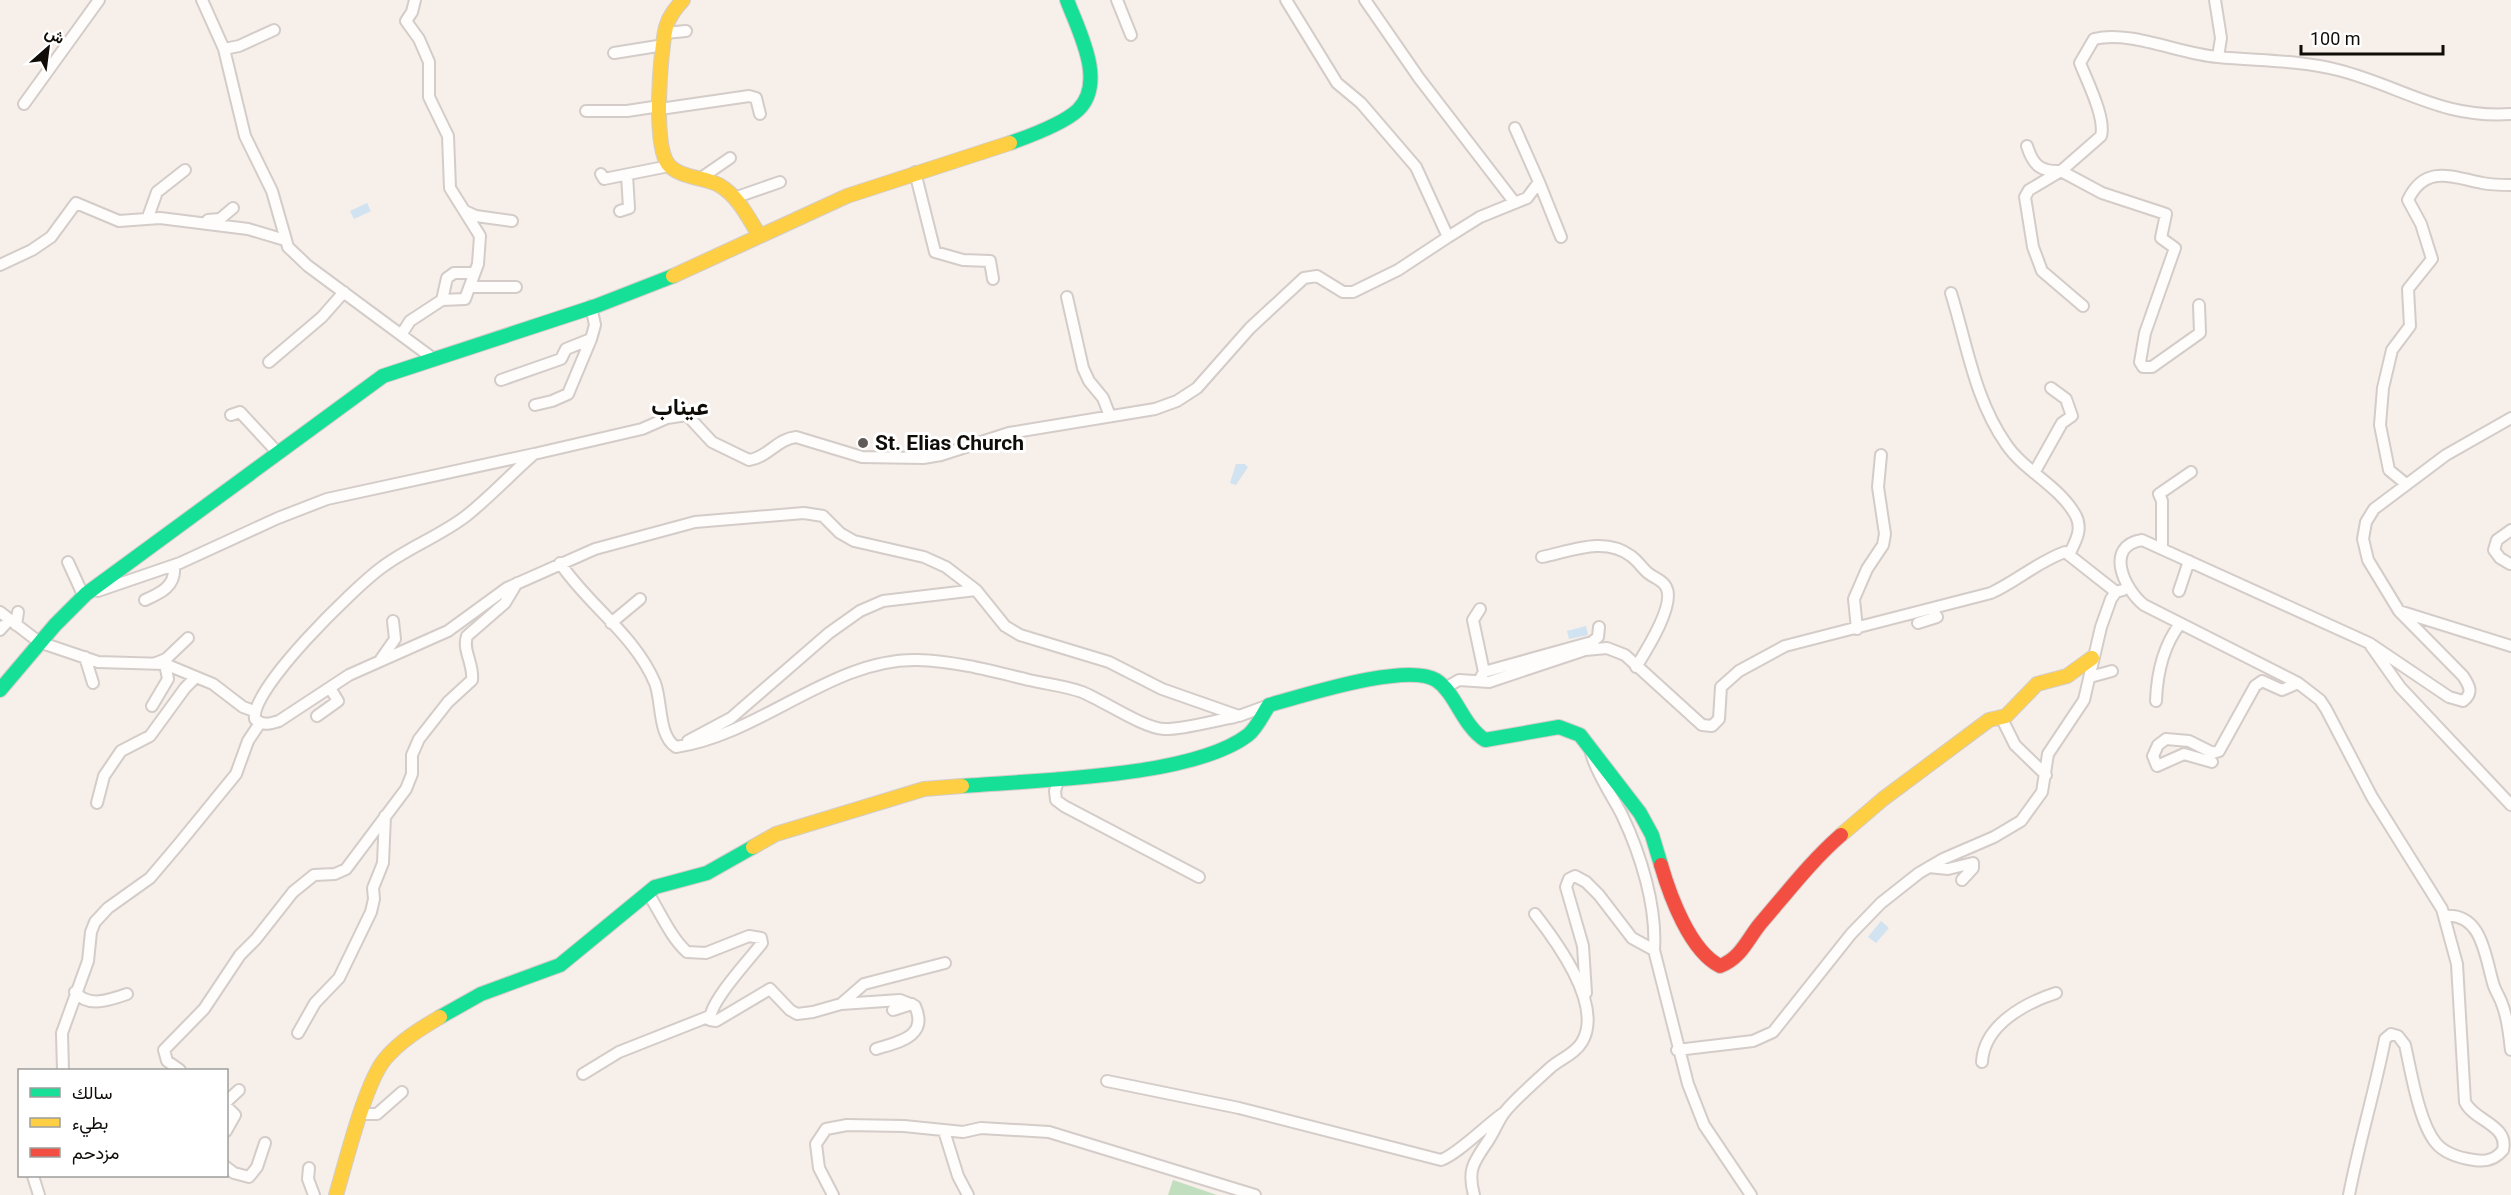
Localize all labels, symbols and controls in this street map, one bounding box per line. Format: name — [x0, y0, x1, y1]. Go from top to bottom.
north arrow — [18, 18, 78, 78]
scale bar — [2301, 18, 2444, 56]
text: ش — [42, 22, 68, 48]
text: 100 m — [2310, 28, 2361, 49]
district label: عيناب — [651, 393, 709, 421]
place label: St. Elias Church — [875, 431, 1024, 455]
marker: St. Elias Church — [856, 436, 870, 450]
legend — [18, 1069, 228, 1177]
text: سالك — [72, 1082, 112, 1103]
text: بطيء — [72, 1112, 108, 1138]
text: مزدحم — [72, 1142, 119, 1165]

